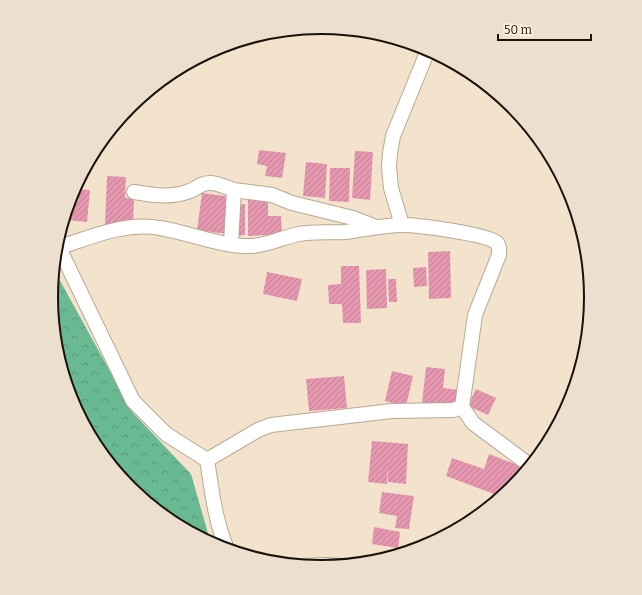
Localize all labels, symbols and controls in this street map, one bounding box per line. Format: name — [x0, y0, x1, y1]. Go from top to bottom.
scale bar — [498, 16, 591, 42]
text: 50 m — [504, 23, 533, 37]

